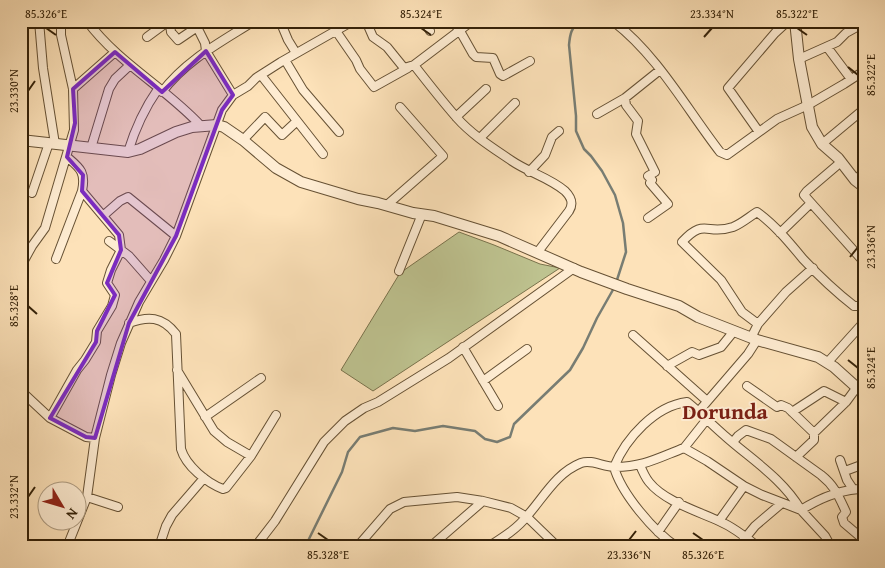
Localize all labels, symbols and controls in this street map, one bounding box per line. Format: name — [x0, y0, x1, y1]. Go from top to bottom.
text: 85.326°E — [25, 5, 67, 22]
text: 85.324°E — [400, 5, 442, 22]
text: 23.334°N — [690, 5, 734, 22]
text: 85.322°E — [776, 5, 818, 22]
text: 85.322°E — [862, 54, 879, 96]
text: 23.330°N — [5, 69, 22, 113]
text: 23.336°N — [862, 225, 879, 269]
text: 85.328°E — [5, 285, 22, 327]
text: 85.324°E — [862, 347, 879, 389]
district label: Dorunda — [682, 395, 769, 427]
text: 23.332°N — [5, 475, 22, 519]
north arrow — [38, 480, 88, 530]
text: N — [61, 504, 83, 524]
text: 85.328°E — [307, 546, 349, 563]
text: 23.336°N — [607, 546, 651, 563]
text: 85.326°E — [682, 546, 724, 563]

